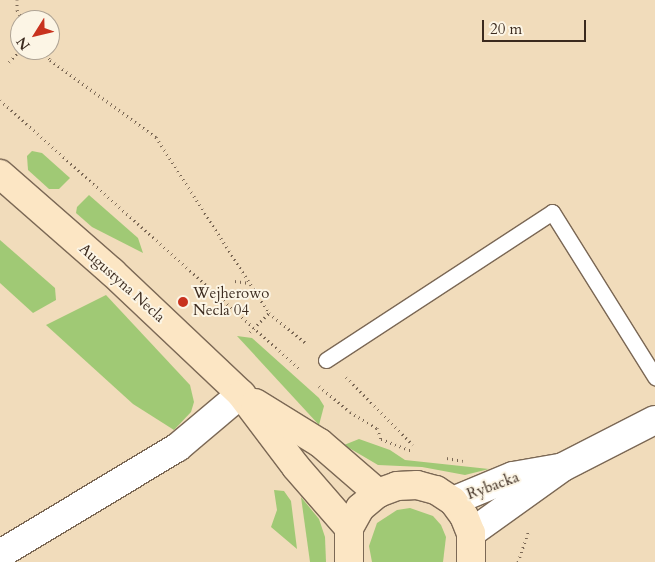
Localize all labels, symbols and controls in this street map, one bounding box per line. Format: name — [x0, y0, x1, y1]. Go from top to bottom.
north arrow — [10, 10, 60, 60]
scale bar — [485, 10, 589, 42]
text: 20 m — [490, 19, 522, 39]
text: N — [12, 33, 35, 54]
street label: Augustyna Necla — [75, 240, 169, 326]
place label: Wejherowo Necla 04 — [193, 284, 269, 319]
marker: Wejherowo Necla 04 — [177, 296, 189, 308]
street label: Rybacka — [464, 468, 522, 504]

